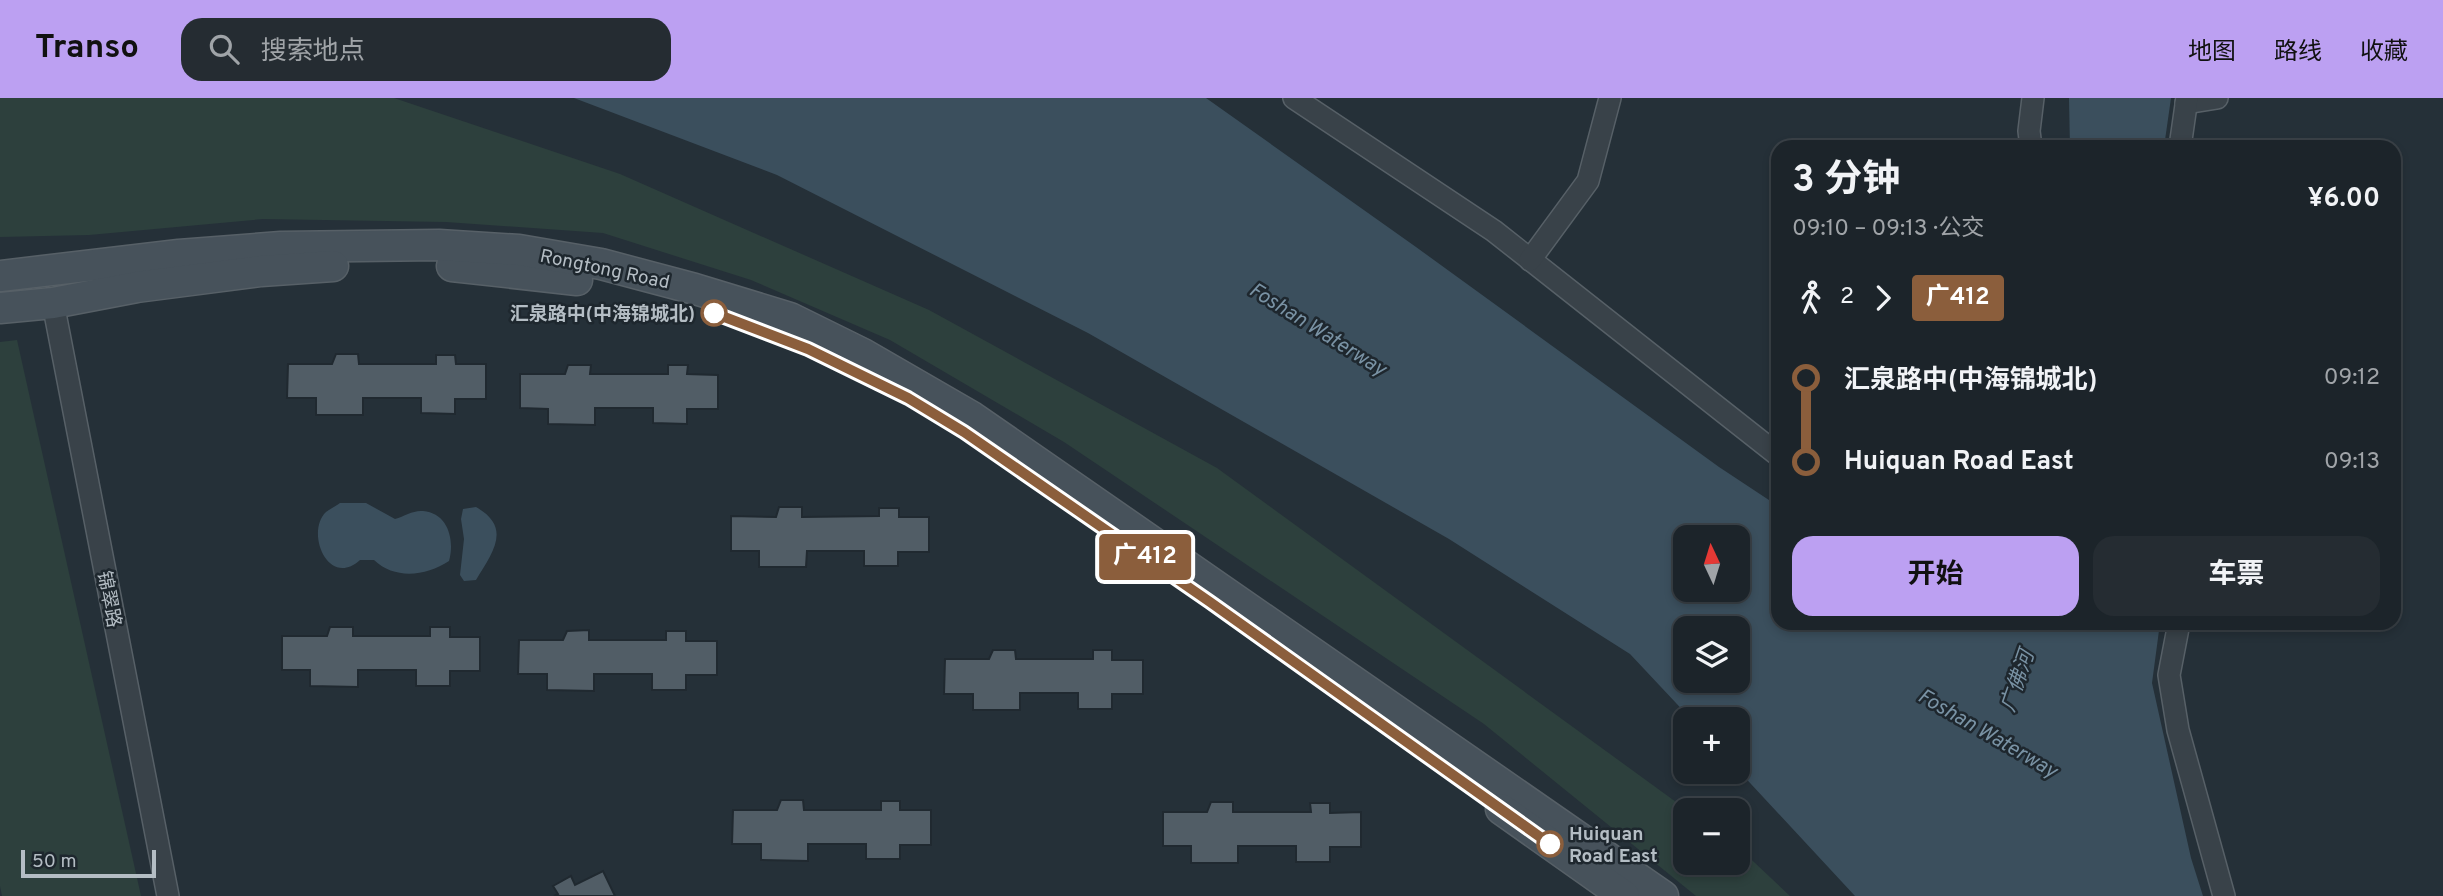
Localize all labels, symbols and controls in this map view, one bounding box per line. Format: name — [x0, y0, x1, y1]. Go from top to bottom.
search box — [181, 18, 671, 81]
text: Transo — [35, 28, 139, 70]
icon: search — [205, 30, 243, 68]
text: 搜索地点 — [261, 36, 365, 69]
text: 地图 — [2188, 38, 2236, 68]
text: 路线 — [2274, 38, 2322, 68]
text: 收藏 — [2360, 38, 2408, 68]
text: 3 分钟 — [1792, 157, 1900, 206]
text: ¥6.00 — [2308, 183, 2380, 216]
text: 09:10 – 09:13 · 公交 — [1792, 215, 1984, 244]
street label: Rongtong Road — [538, 244, 672, 295]
water label: Foshan Waterway — [1244, 277, 1392, 384]
icon: walk — [1792, 279, 1830, 317]
icon: forward — [1864, 279, 1902, 317]
text: 2 — [1840, 283, 1854, 312]
text: 广412 — [1926, 283, 1990, 313]
marker: 汇泉路中(中海锦城北) — [701, 300, 727, 326]
place label: 汇泉路中(中海锦城北) — [510, 303, 695, 327]
text: 09:12 — [2324, 364, 2380, 393]
text: 汇泉路中(中海锦城北) — [1844, 365, 2097, 398]
text: Huiquan Road East — [1844, 446, 2074, 479]
text: 09:13 — [2324, 448, 2380, 477]
north arrow — [1673, 525, 1750, 602]
map controls — [1673, 525, 1750, 875]
line badge: 广412 — [1096, 534, 1194, 580]
button: 开始 — [1792, 536, 2079, 616]
button: 车票 — [2093, 536, 2380, 616]
text: 广412 — [1113, 542, 1177, 572]
street label: 锦翠路 — [91, 569, 125, 630]
button: layers — [1673, 616, 1750, 693]
water label: 广佛河 — [1995, 644, 2043, 716]
water label: Foshan Waterway — [1913, 683, 2063, 786]
button: + — [1673, 707, 1750, 784]
button: − — [1673, 798, 1750, 875]
place label: Huiquan Road East — [1569, 823, 1658, 869]
marker: Huiquan Road East — [1537, 831, 1563, 857]
scale bar — [21, 847, 156, 879]
text: 50 m — [32, 850, 77, 874]

